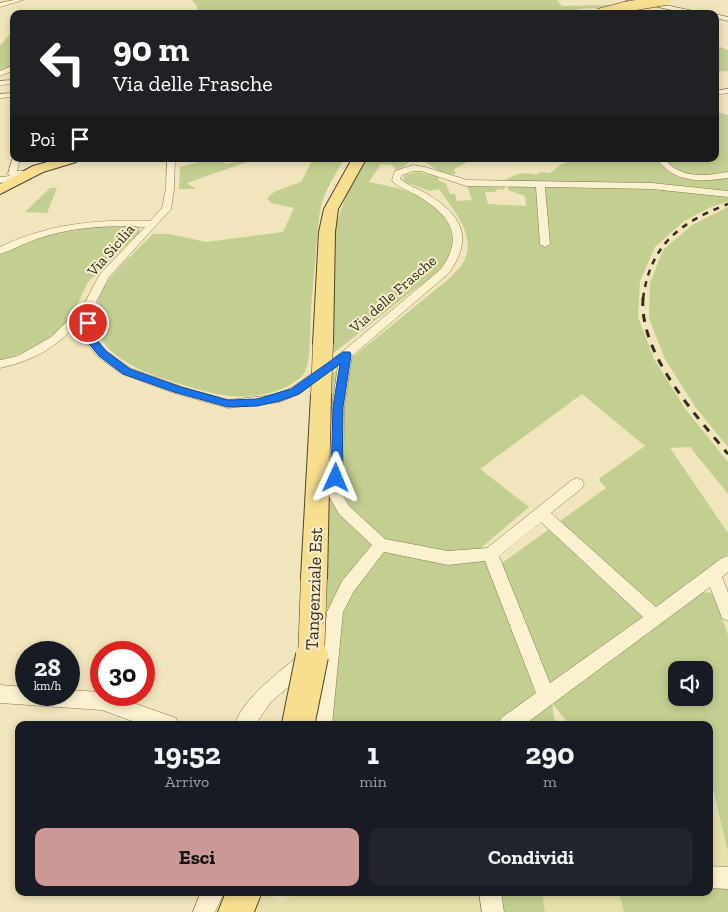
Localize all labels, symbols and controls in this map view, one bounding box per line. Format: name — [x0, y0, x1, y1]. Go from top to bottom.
text: 90 m — [113, 28, 189, 70]
icon: left — [30, 30, 95, 95]
text: Via delle Frasche — [113, 70, 273, 97]
icon: arrive — [66, 125, 94, 153]
text: Poi — [30, 128, 56, 151]
street label: Via Sicilia — [83, 220, 138, 280]
street label: Via delle Frasche — [345, 251, 440, 337]
pin — [67, 302, 109, 344]
icon: arrive — [74, 309, 102, 337]
position arrow — [309, 451, 361, 503]
street label: Tangenziale Est — [301, 527, 327, 651]
speed limit sign: 30 — [90, 641, 155, 706]
text: 28 — [34, 652, 61, 682]
map controls — [668, 661, 713, 706]
button: sound — [668, 661, 713, 706]
text: km/h — [34, 679, 61, 693]
text: 19:52 — [153, 736, 221, 772]
text: 1 — [367, 736, 379, 772]
text: 290 — [525, 736, 575, 772]
text: Arrivo — [165, 772, 209, 791]
text: min — [359, 772, 387, 791]
text: m — [543, 772, 557, 791]
button: Esci — [35, 828, 359, 886]
button: Condividi — [369, 828, 693, 886]

